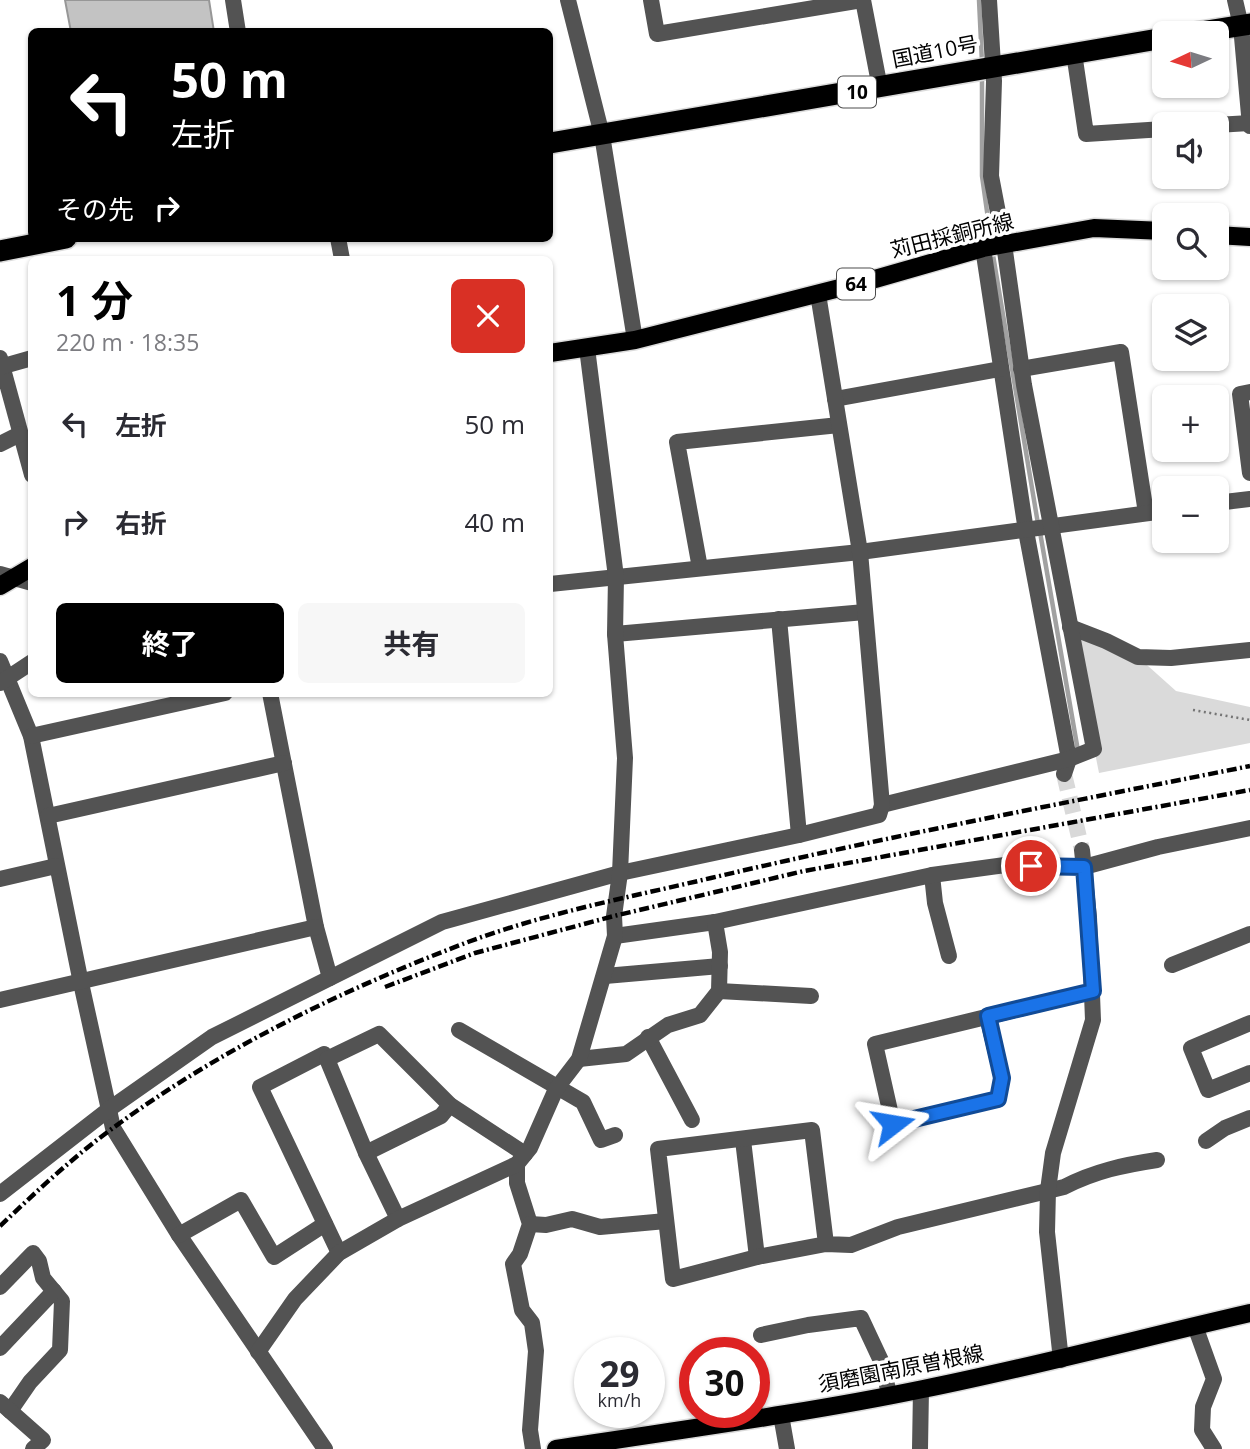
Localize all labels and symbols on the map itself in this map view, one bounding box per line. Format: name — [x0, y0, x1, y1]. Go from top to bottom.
north arrow — [1152, 21, 1228, 98]
street label: 国道10号 — [889, 29, 980, 73]
road number: 10 — [838, 76, 876, 108]
street label: 苅田採銅所線 — [887, 206, 1016, 264]
road number: 64 — [837, 268, 875, 300]
pin — [1001, 836, 1061, 896]
position arrow — [856, 1087, 930, 1161]
speed limit sign: 30 — [679, 1337, 770, 1428]
street label: 須磨園南原曽根線 — [816, 1338, 986, 1398]

